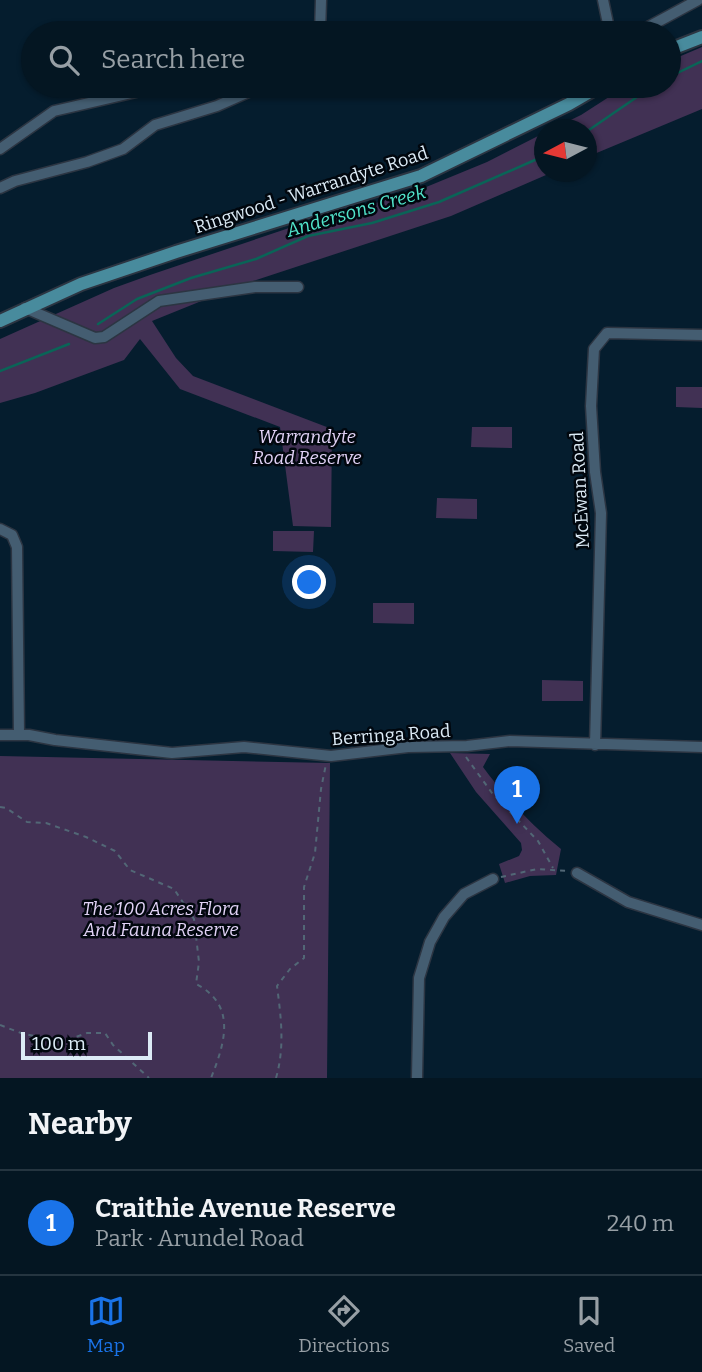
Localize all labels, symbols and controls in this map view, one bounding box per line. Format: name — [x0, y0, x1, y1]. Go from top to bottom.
search box — [21, 21, 681, 98]
icon: search — [45, 41, 83, 79]
text: Search here — [101, 44, 245, 75]
north arrow — [534, 119, 597, 182]
street label: Ringwood - Warrandyte Road — [191, 142, 431, 238]
water label: Andersons Creek — [283, 180, 429, 242]
park label: Warrandyte Road Reserve — [253, 426, 362, 469]
street label: McEwan Road — [566, 431, 594, 549]
your location — [292, 565, 326, 599]
street label: Berringa Road — [331, 720, 451, 750]
pin: 1 — [494, 766, 540, 824]
park label: The 100 Acres Flora And Fauna Reserve — [82, 898, 240, 941]
scale bar — [21, 1029, 152, 1061]
text: 100 m — [32, 1032, 86, 1055]
text: Nearby — [28, 1106, 132, 1142]
text: Craithie Avenue Reserve — [95, 1193, 396, 1224]
text: 1 — [46, 1209, 56, 1237]
text: 240 m — [607, 1209, 674, 1237]
text: Park · Arundel Road — [95, 1224, 304, 1252]
tab: Map — [87, 1292, 125, 1357]
tab: Directions — [298, 1292, 390, 1357]
tab: Saved — [563, 1292, 615, 1357]

